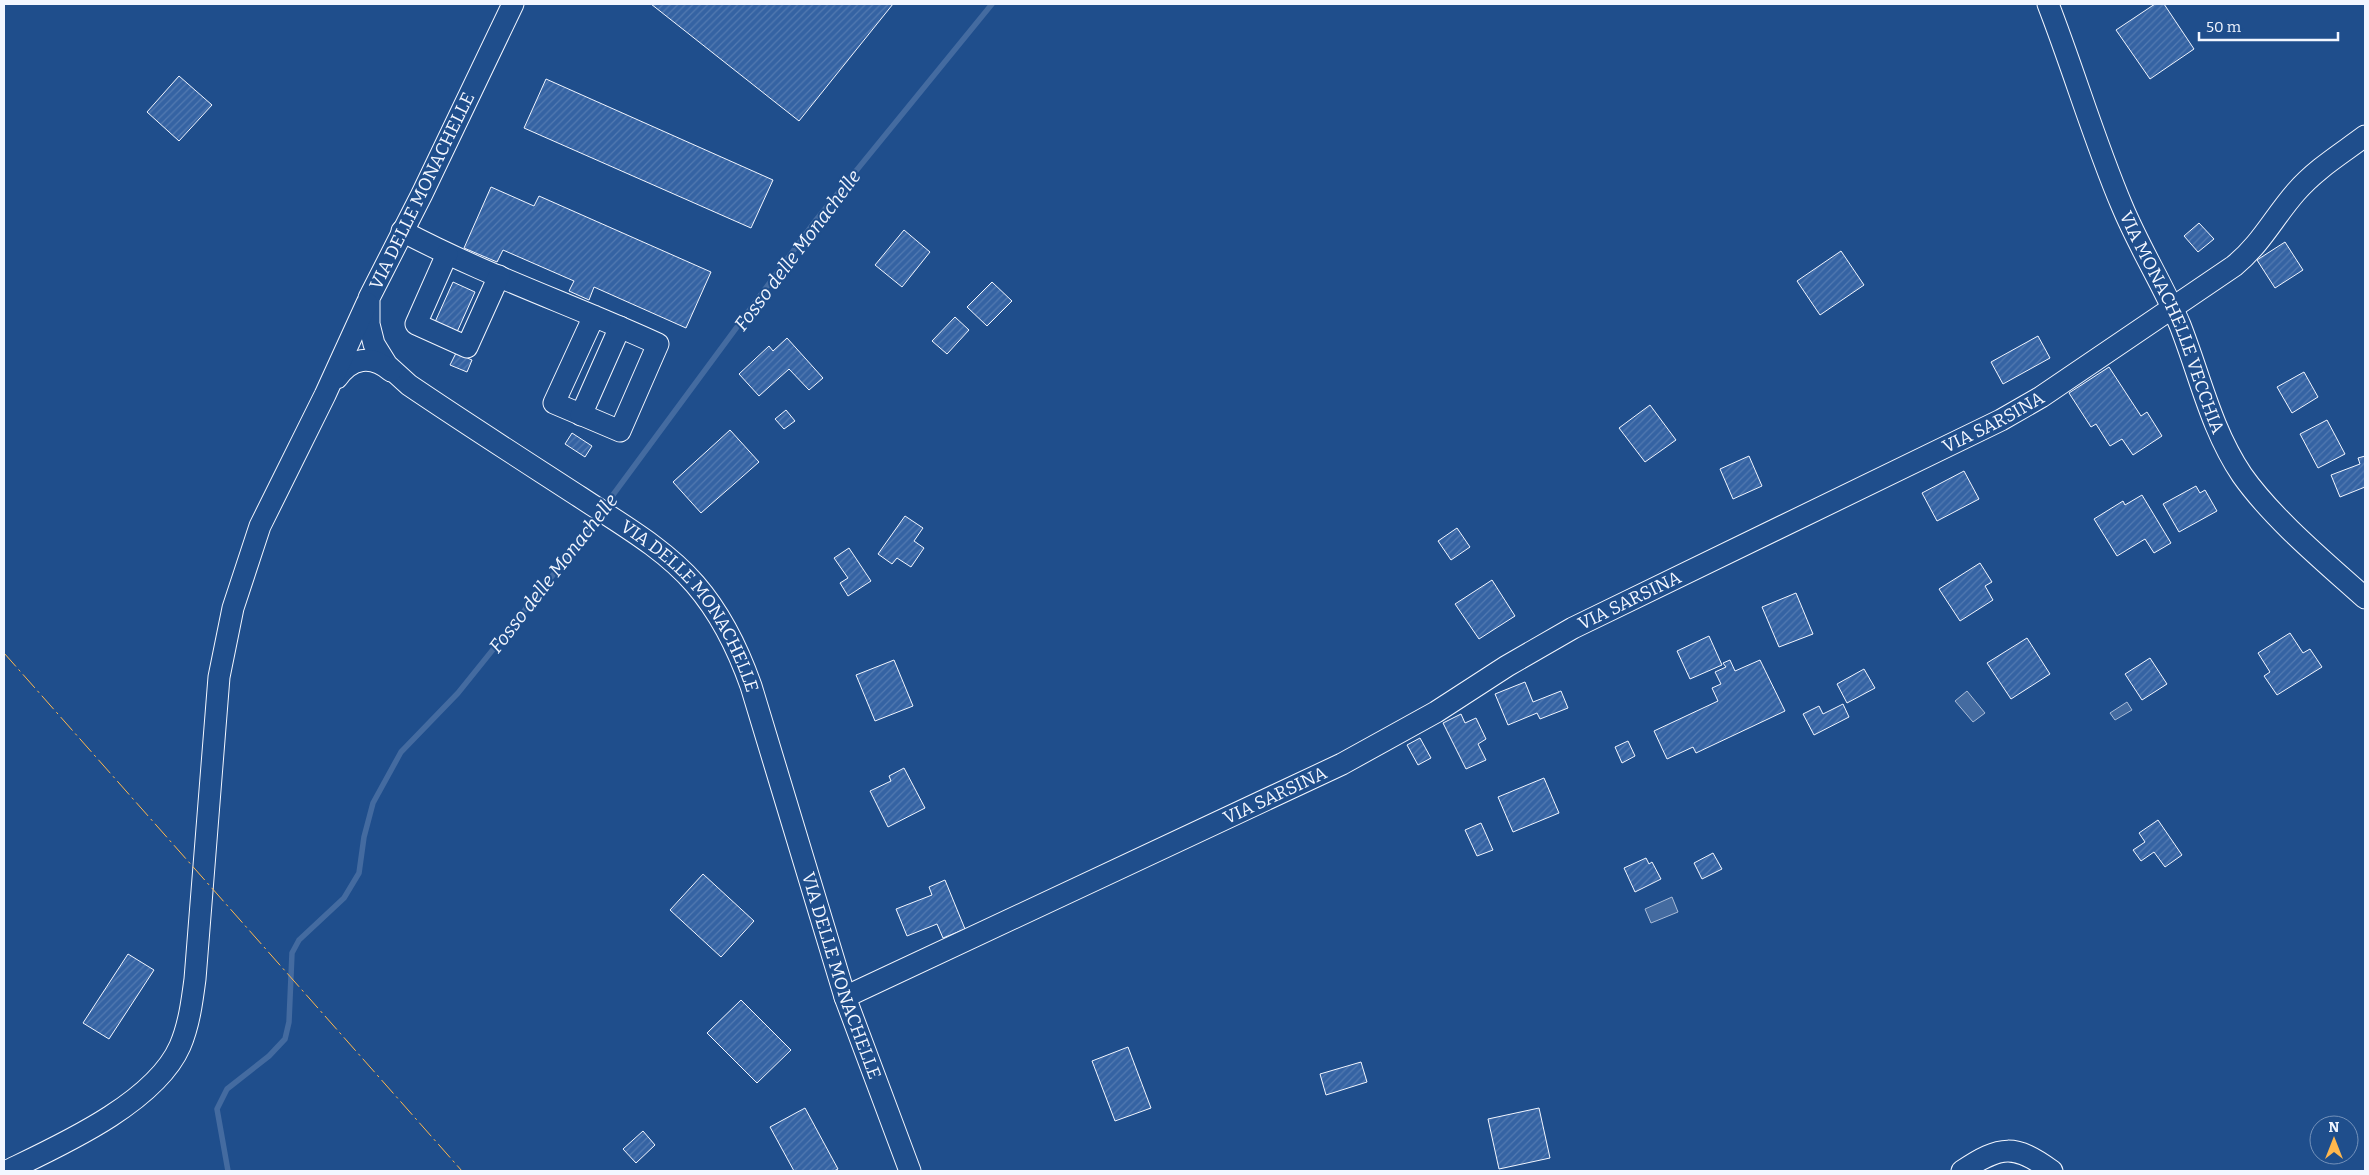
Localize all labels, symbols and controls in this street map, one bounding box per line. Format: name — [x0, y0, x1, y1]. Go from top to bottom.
scale bar — [2199, 10, 2338, 42]
text: 50 m — [2206, 18, 2242, 36]
street label: VIA DELLE MONACHELLE — [365, 89, 479, 293]
water label: Fosso delle Monachelle — [729, 165, 866, 335]
street label: VIA MONACHELLE VECCHIA — [2115, 208, 2229, 437]
street label: VIA SARSINA — [1939, 386, 2048, 458]
water label: Fosso delle Monachelle — [484, 489, 623, 657]
street label: VIA DELLE MONACHELLE — [616, 515, 763, 695]
street label: VIA SARSINA — [1574, 566, 1685, 635]
street label: VIA SARSINA — [1220, 762, 1331, 829]
street label: VIA DELLE MONACHELLE — [797, 869, 886, 1082]
north arrow — [2309, 1115, 2359, 1165]
text: N — [2329, 1119, 2340, 1136]

